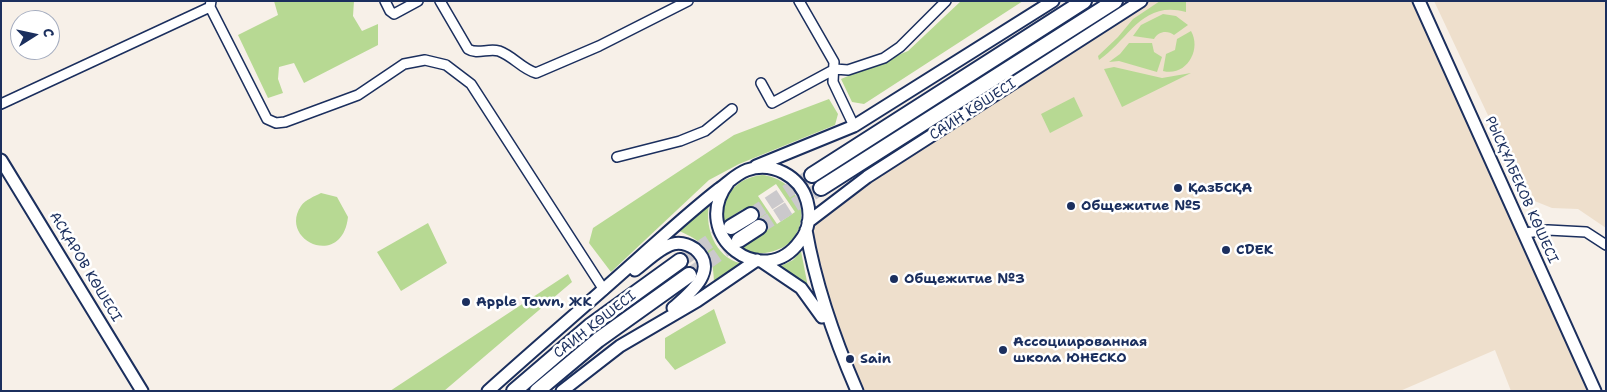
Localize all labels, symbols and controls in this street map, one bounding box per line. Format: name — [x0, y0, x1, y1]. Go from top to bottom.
north arrow — [10, 10, 60, 60]
text: С — [39, 27, 58, 38]
street label: САИН КӨШЕСІ — [927, 76, 1019, 144]
street label: РЫСҚҰЛБЕКОВ КӨШЕСІ — [1481, 114, 1561, 266]
place label: ҚазБСҚА — [1188, 180, 1252, 196]
marker: ҚазБСҚА — [1172, 182, 1184, 194]
place label: Общежитие №5 — [1081, 198, 1201, 214]
marker: Общежитие №5 — [1065, 200, 1077, 212]
street label: АСҚАРОВ КӨШЕСІ — [46, 209, 124, 325]
place label: CDEK — [1236, 242, 1273, 258]
marker: CDEK — [1220, 244, 1232, 256]
place label: Общежитие №3 — [904, 271, 1025, 287]
marker: Общежитие №3 — [888, 273, 900, 285]
street label: САИН КӨШЕСІ — [551, 288, 639, 362]
place label: Apple Town, ЖК — [476, 294, 592, 310]
marker: Apple Town, ЖК — [460, 296, 472, 308]
place label: Ассоциированная школа ЮНЕСКО — [1013, 334, 1147, 367]
marker: Ассоциированная школа ЮНЕСКО — [997, 344, 1009, 356]
place label: Sain — [860, 351, 891, 367]
marker: Sain — [844, 353, 856, 365]

